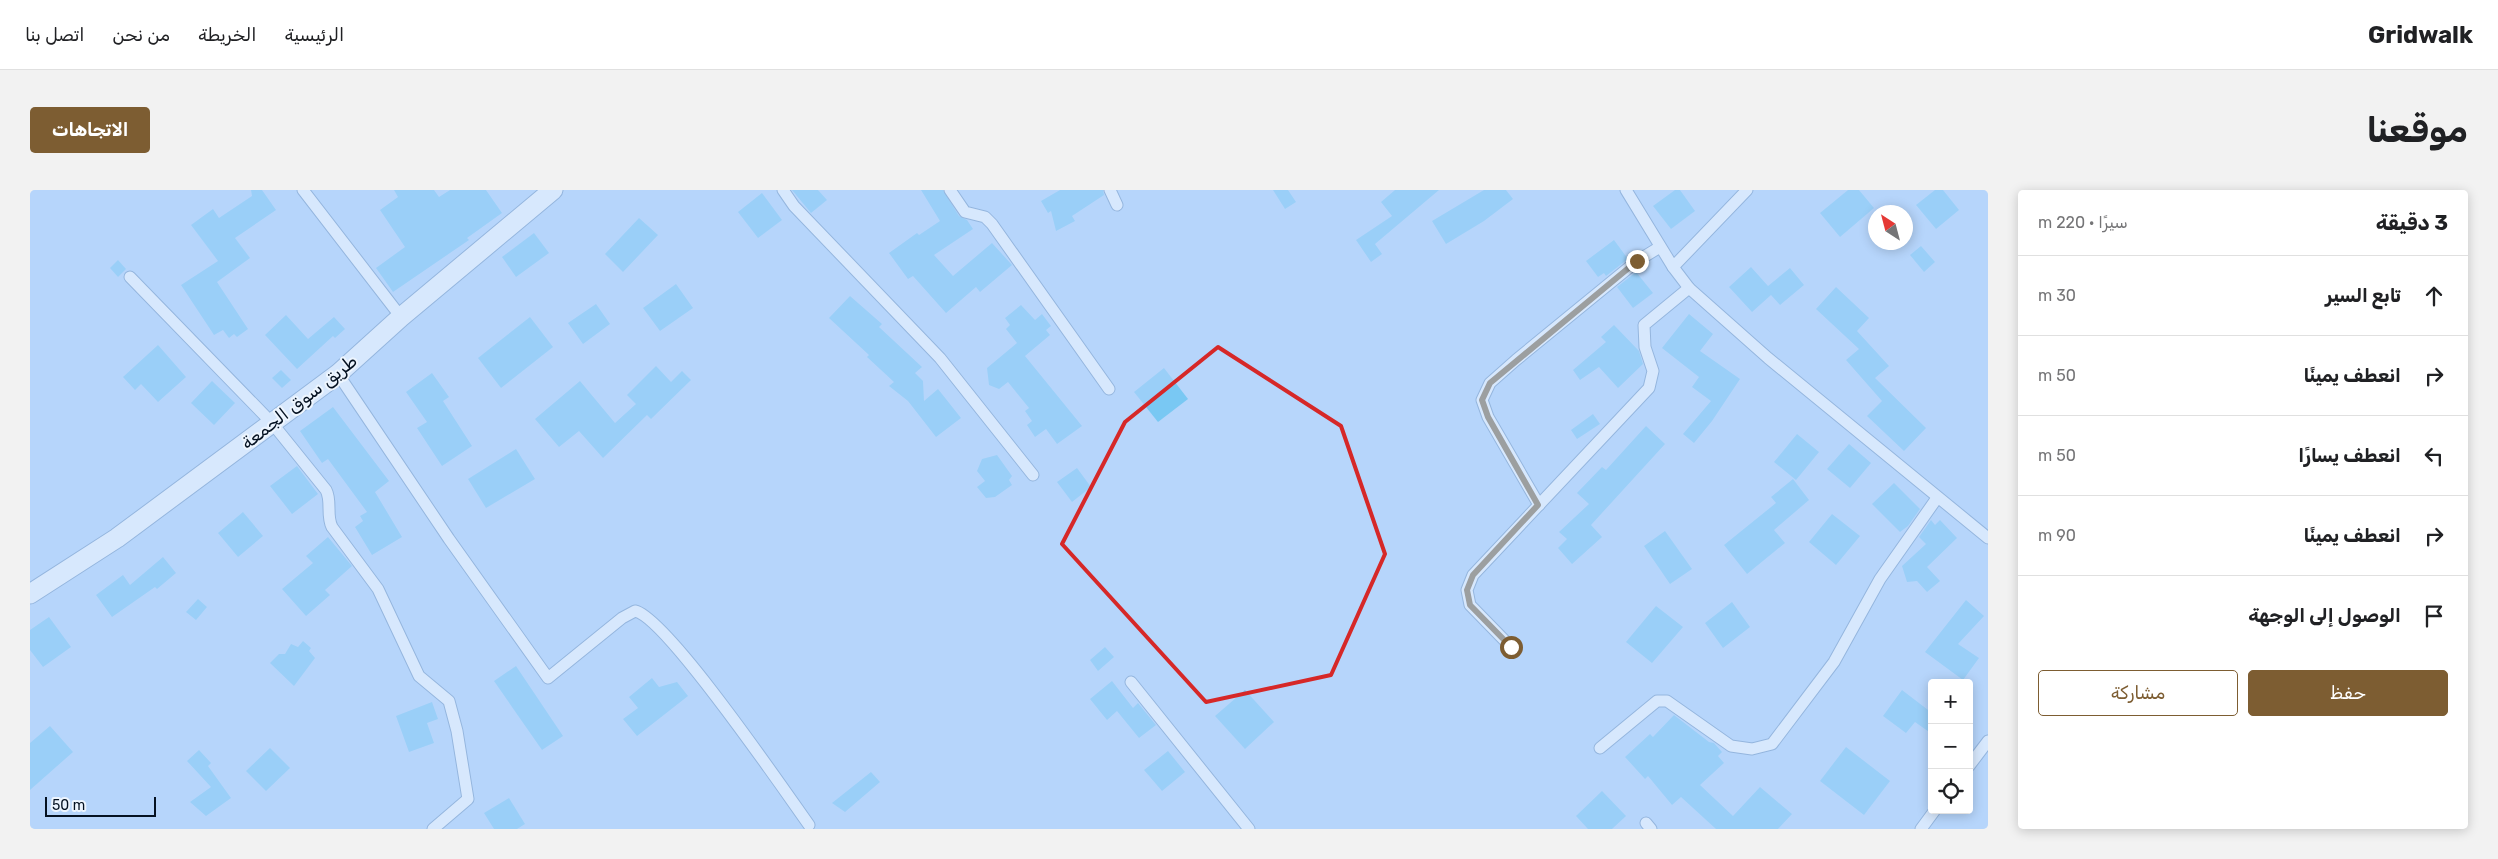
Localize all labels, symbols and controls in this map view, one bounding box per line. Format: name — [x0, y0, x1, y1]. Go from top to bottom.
text: Gridwalk — [2368, 21, 2473, 49]
text: اتصل بنا — [25, 24, 84, 46]
text: من نحن — [112, 24, 170, 46]
text: الخريطة — [198, 24, 256, 46]
text: الرئيسية — [284, 24, 344, 46]
button: الاتجاهات — [30, 107, 150, 153]
text: موقعنا — [2366, 109, 2468, 151]
north arrow — [1868, 205, 1913, 250]
text: 3 دقيقة — [2376, 210, 2448, 235]
text: سيرًا · 220 m — [2038, 213, 2128, 232]
route end — [1626, 250, 1649, 273]
icon: ahead — [2420, 282, 2448, 310]
text: تابع السير — [2325, 284, 2401, 307]
text: 30 m — [2038, 286, 2076, 305]
street label: طريق سوق الجمعة — [237, 350, 361, 454]
icon: right — [2420, 362, 2448, 390]
text: انعطف يمينًا — [2304, 364, 2401, 387]
text: 50 m — [2038, 366, 2076, 385]
icon: left — [2420, 442, 2448, 470]
text: انعطف يسارًا — [2298, 444, 2401, 467]
text: 50 m — [2038, 446, 2076, 465]
icon: right — [2420, 522, 2448, 550]
text: انعطف يمينًا — [2304, 524, 2401, 547]
text: 90 m — [2038, 526, 2076, 545]
icon: arrive — [2420, 602, 2448, 630]
text: الوصول إلى الوجهة — [2248, 604, 2401, 627]
route start — [1500, 636, 1523, 659]
button: مشاركة — [2038, 670, 2238, 716]
button: حفظ — [2248, 670, 2448, 716]
map controls — [1928, 679, 1973, 814]
button: + — [1928, 679, 1973, 724]
button: − — [1928, 724, 1973, 769]
button: locate — [1928, 769, 1973, 814]
scale bar — [45, 794, 156, 817]
text: 50 m — [52, 797, 85, 814]

